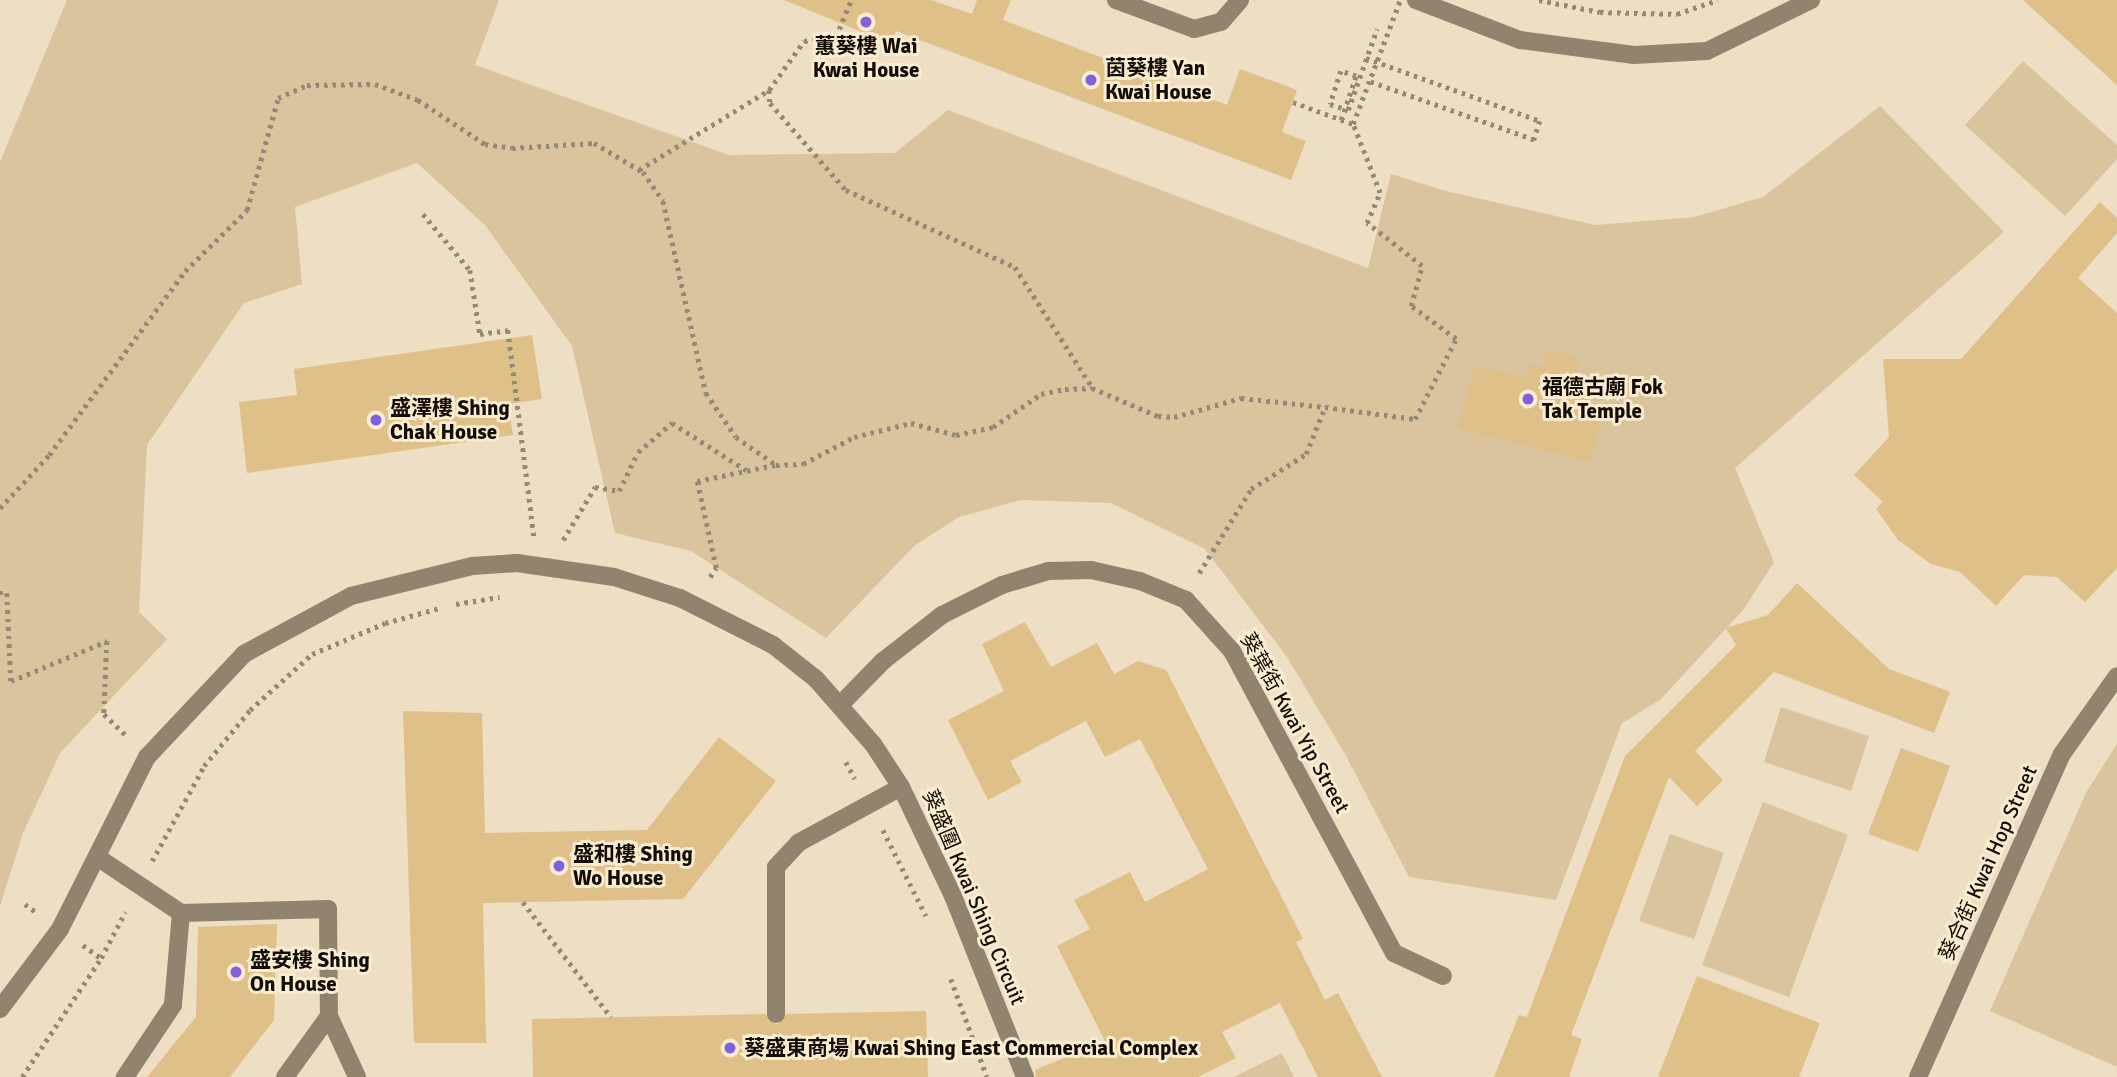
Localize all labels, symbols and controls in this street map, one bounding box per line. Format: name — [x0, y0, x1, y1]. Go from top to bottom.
marker: 蕙葵樓 Wai Kwai House — [858, 14, 874, 30]
place label: 蕙葵樓 Wai Kwai House — [813, 33, 919, 83]
place label: 茵葵樓 Yan Kwai House — [1105, 55, 1212, 105]
marker: 茵葵樓 Yan Kwai House — [1083, 72, 1099, 88]
place label: 福德古廟 Fok Tak Temple — [1542, 374, 1663, 424]
marker: 福德古廟 Fok Tak Temple — [1520, 391, 1536, 407]
place label: 盛澤樓 Shing Chak House — [390, 395, 510, 445]
marker: 盛澤樓 Shing Chak House — [368, 412, 384, 428]
street label: 葵葉街 Kwai Yip Street — [1235, 628, 1355, 818]
street label: 葵合街 Kwai Hop Street — [1934, 761, 2042, 965]
street label: 葵盛圍 Kwai Shing Circuit — [917, 786, 1031, 1008]
place label: 盛和樓 Shing Wo House — [573, 841, 693, 891]
marker: 盛和樓 Shing Wo House — [551, 858, 567, 874]
place label: 盛安樓 Shing On House — [250, 947, 370, 997]
marker: 盛安樓 Shing On House — [228, 964, 244, 980]
place label: 葵盛東商場 Kwai Shing East Commercial Complex — [744, 1035, 1198, 1061]
marker: 葵盛東商場 Kwai Shing East Commercial Complex — [722, 1040, 738, 1056]

